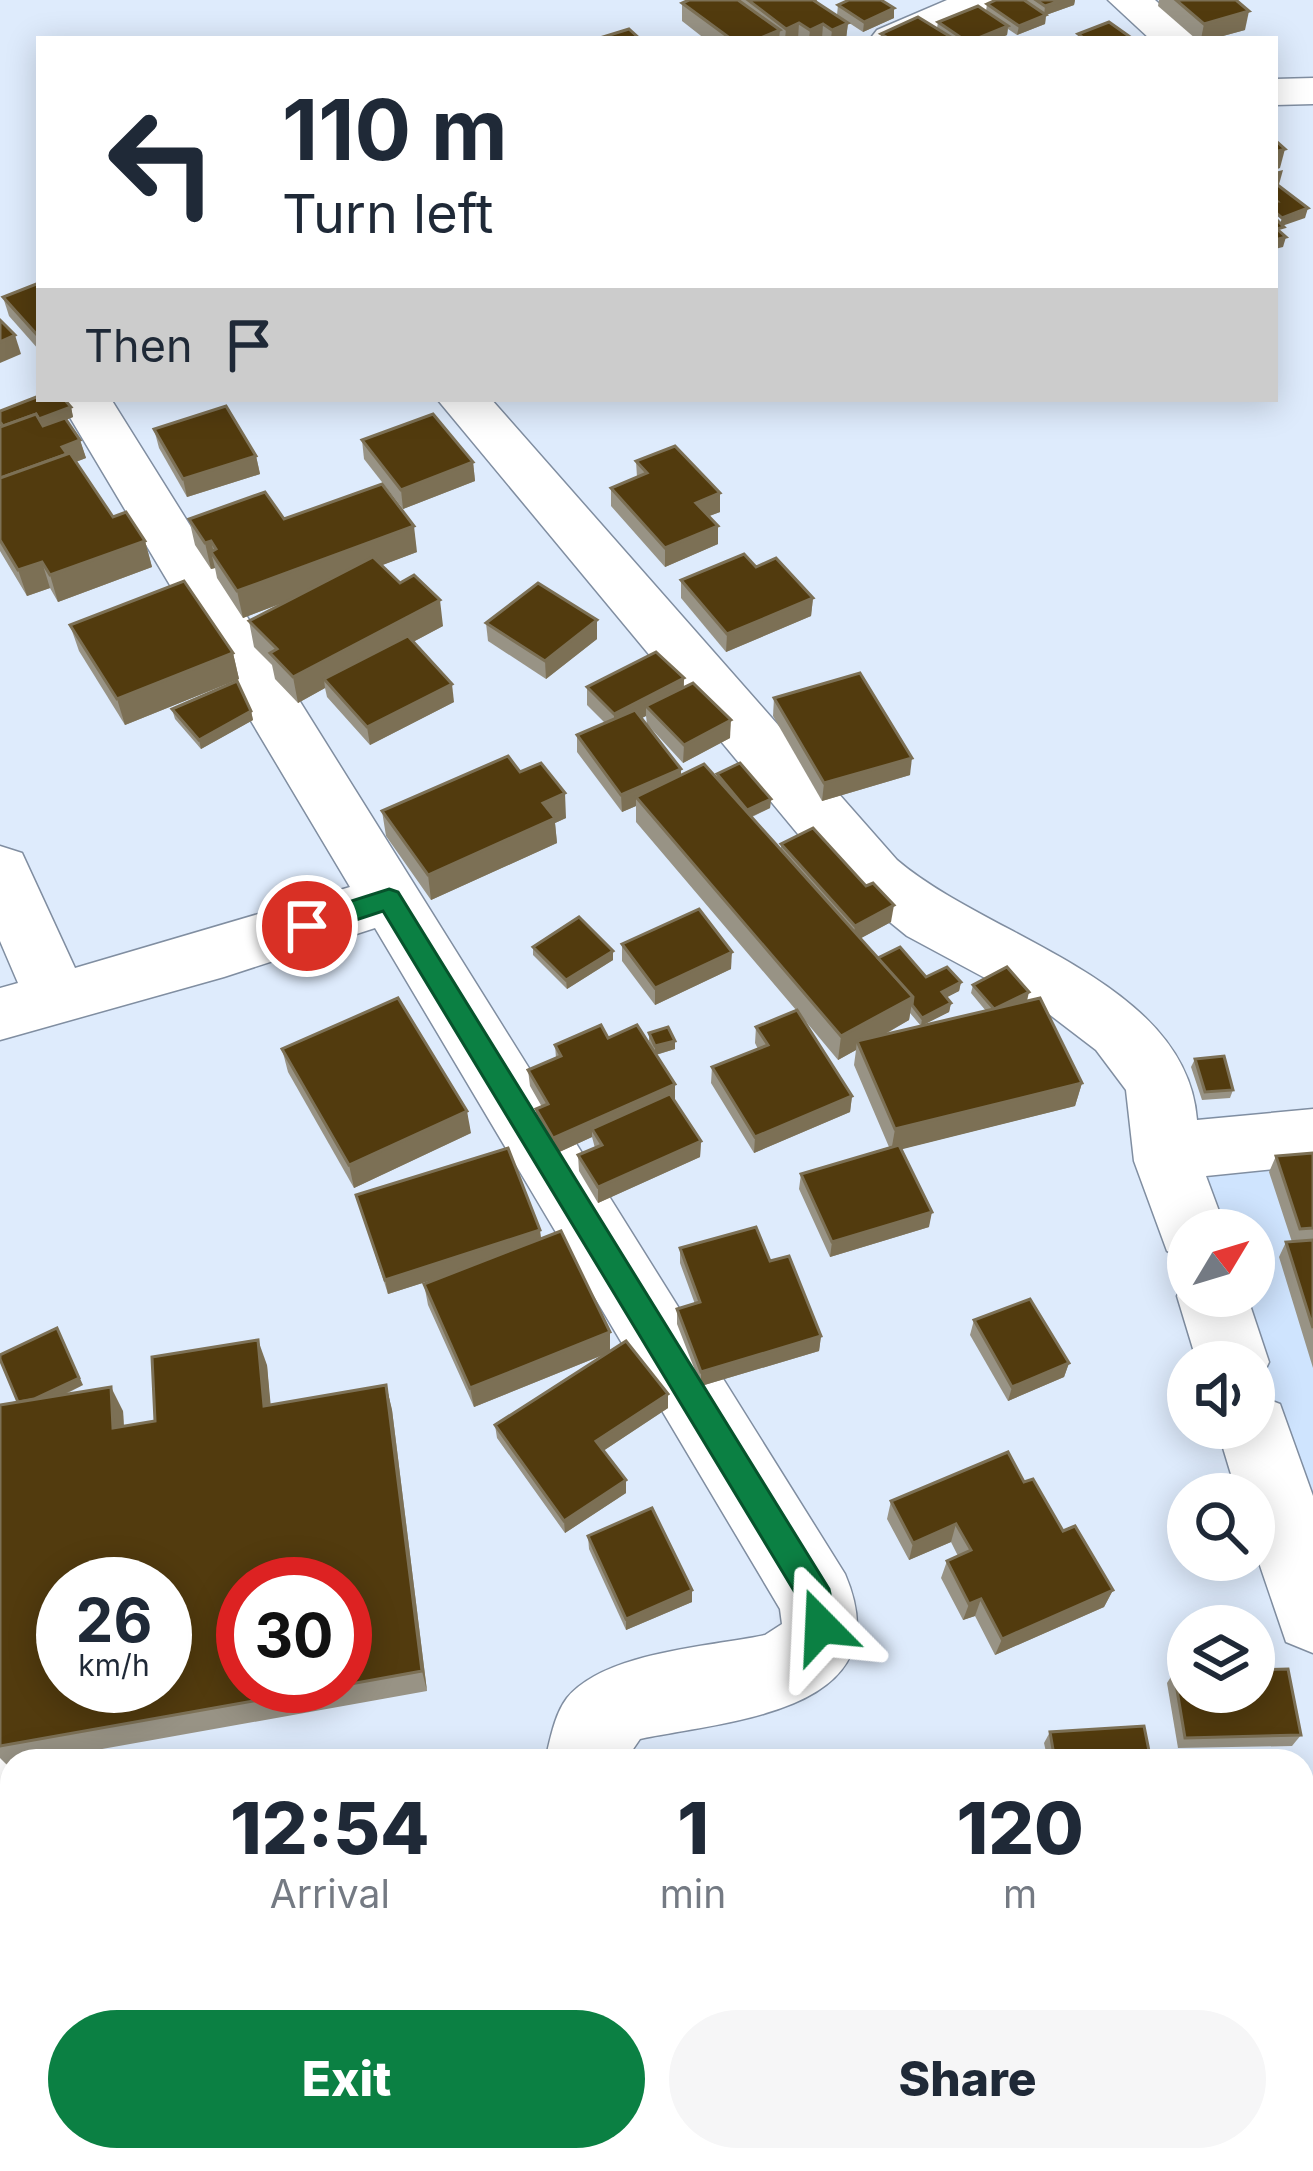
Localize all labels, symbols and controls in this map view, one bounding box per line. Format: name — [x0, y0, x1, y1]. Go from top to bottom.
text: 110 m — [282, 79, 508, 180]
icon: left — [84, 84, 240, 240]
text: Turn left — [282, 181, 493, 246]
icon: arrive — [216, 312, 282, 378]
text: Then — [84, 318, 192, 373]
pin — [256, 875, 358, 977]
icon: arrive — [274, 893, 340, 959]
north arrow — [1167, 1209, 1275, 1317]
map controls — [1167, 1209, 1275, 1713]
button: sound — [1167, 1341, 1275, 1449]
button: search — [1167, 1473, 1275, 1581]
speed limit sign: 30 — [216, 1557, 372, 1713]
position arrow — [758, 1563, 884, 1689]
text: 26 — [76, 1584, 152, 1656]
button: layers — [1167, 1605, 1275, 1713]
text: km/h — [78, 1647, 150, 1683]
text: 12:54 — [230, 1784, 430, 1871]
text: 1 — [677, 1784, 709, 1871]
text: 120 — [956, 1784, 1084, 1871]
text: Arrival — [270, 1870, 390, 1917]
text: min — [660, 1870, 726, 1917]
text: m — [1003, 1870, 1037, 1917]
button: Exit — [48, 2010, 645, 2148]
button: Share — [669, 2010, 1266, 2148]

